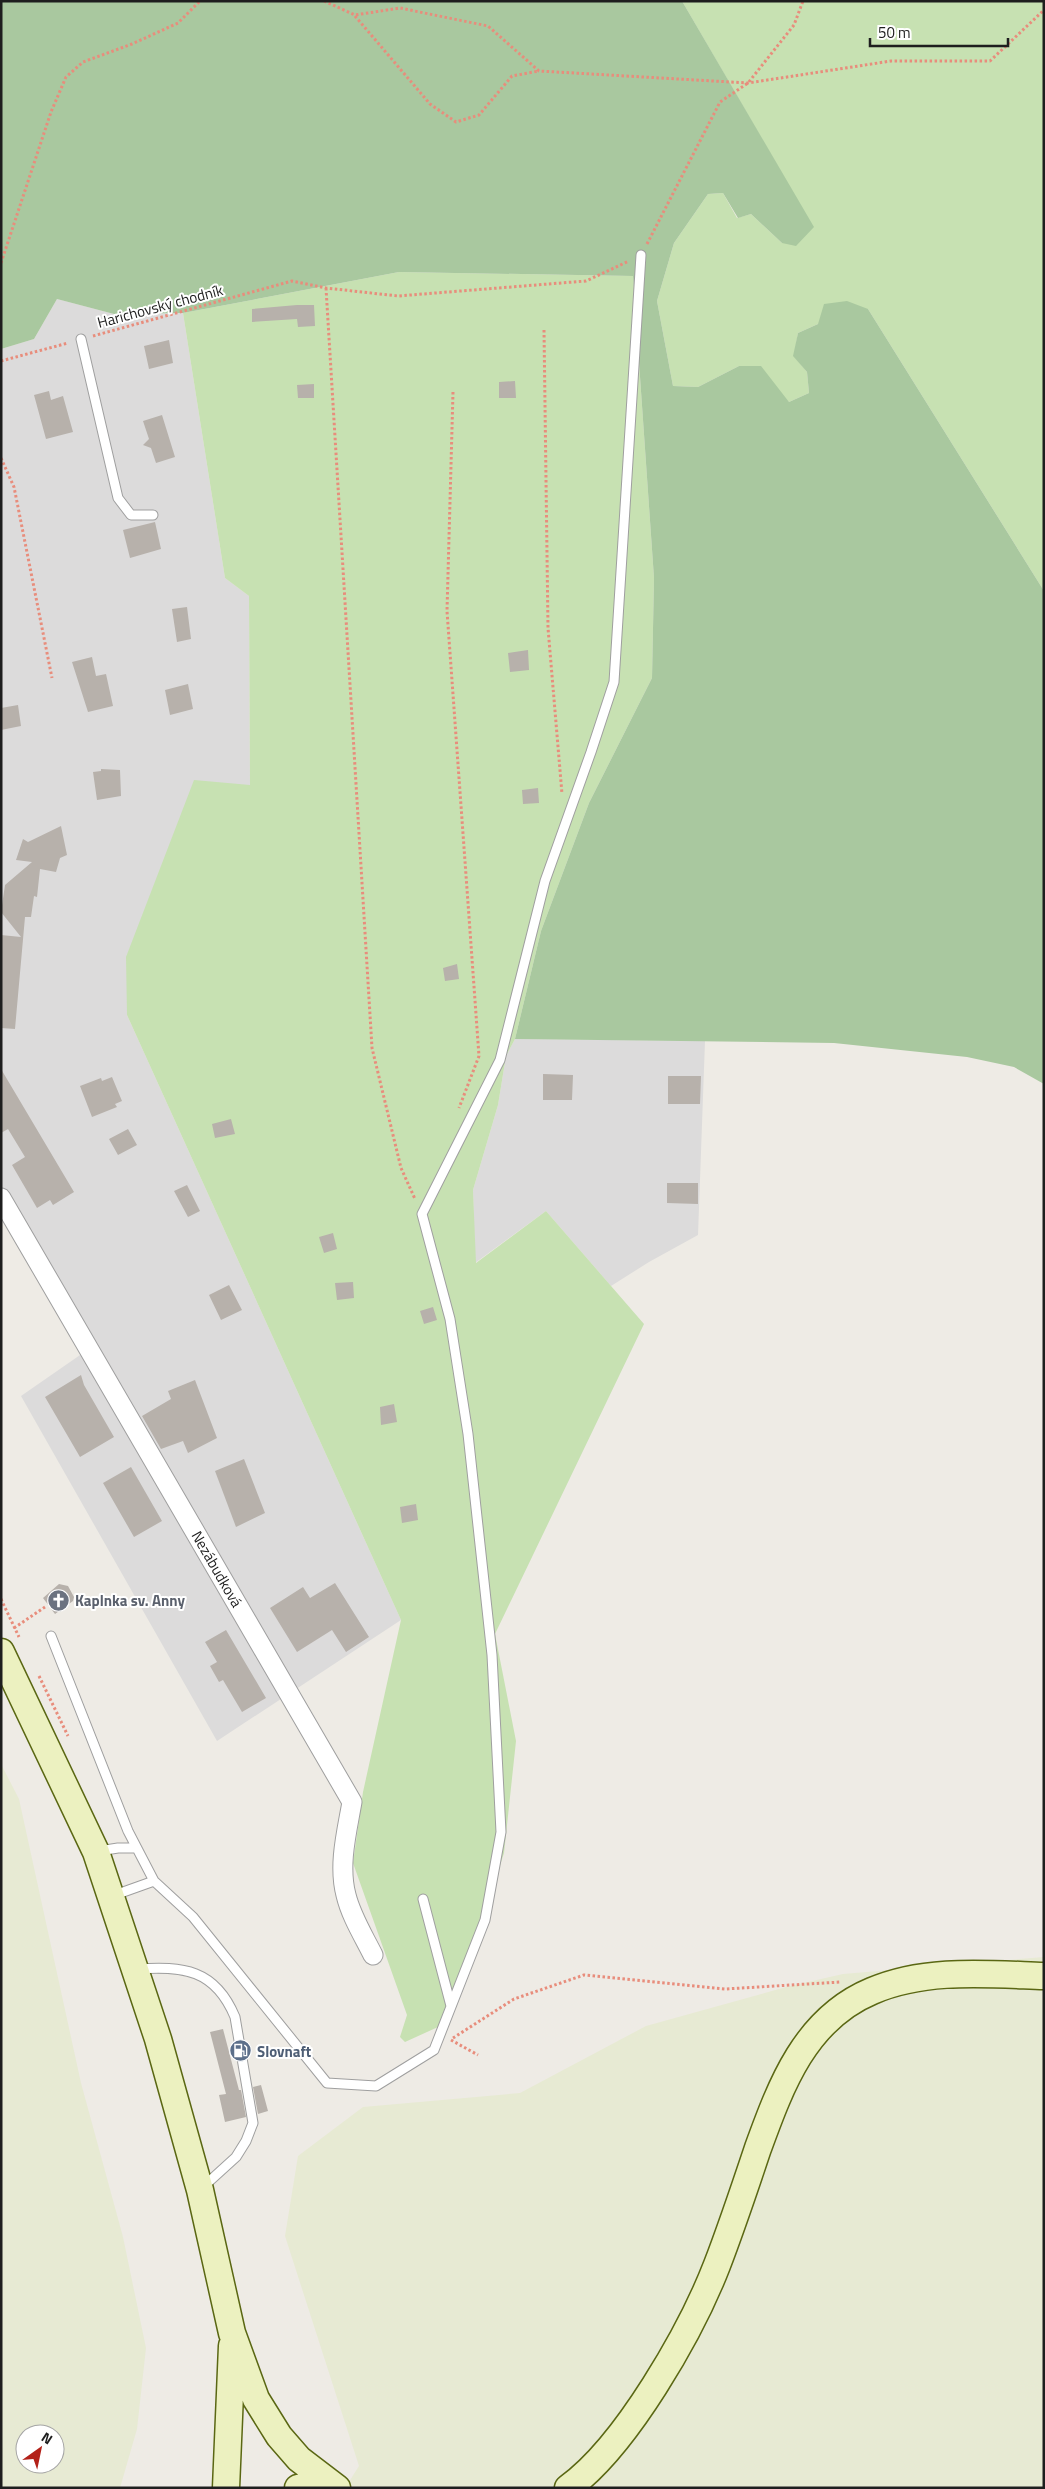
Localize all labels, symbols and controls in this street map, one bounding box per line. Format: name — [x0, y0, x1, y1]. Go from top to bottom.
scale bar — [870, 15, 1008, 47]
text: 50 m — [878, 21, 911, 44]
street label: Harichovský chodník — [95, 278, 225, 334]
street label: Nezábudková — [186, 1526, 248, 1612]
church icon: Kaplnka sv. Anny — [47, 1588, 71, 1612]
place label: Kaplnka sv. Anny — [75, 1589, 185, 1612]
fuel station icon: Slovnaft — [229, 2039, 253, 2063]
place label: Slovnaft — [257, 2040, 312, 2063]
north arrow — [15, 2424, 65, 2474]
text: N — [38, 2426, 57, 2449]

